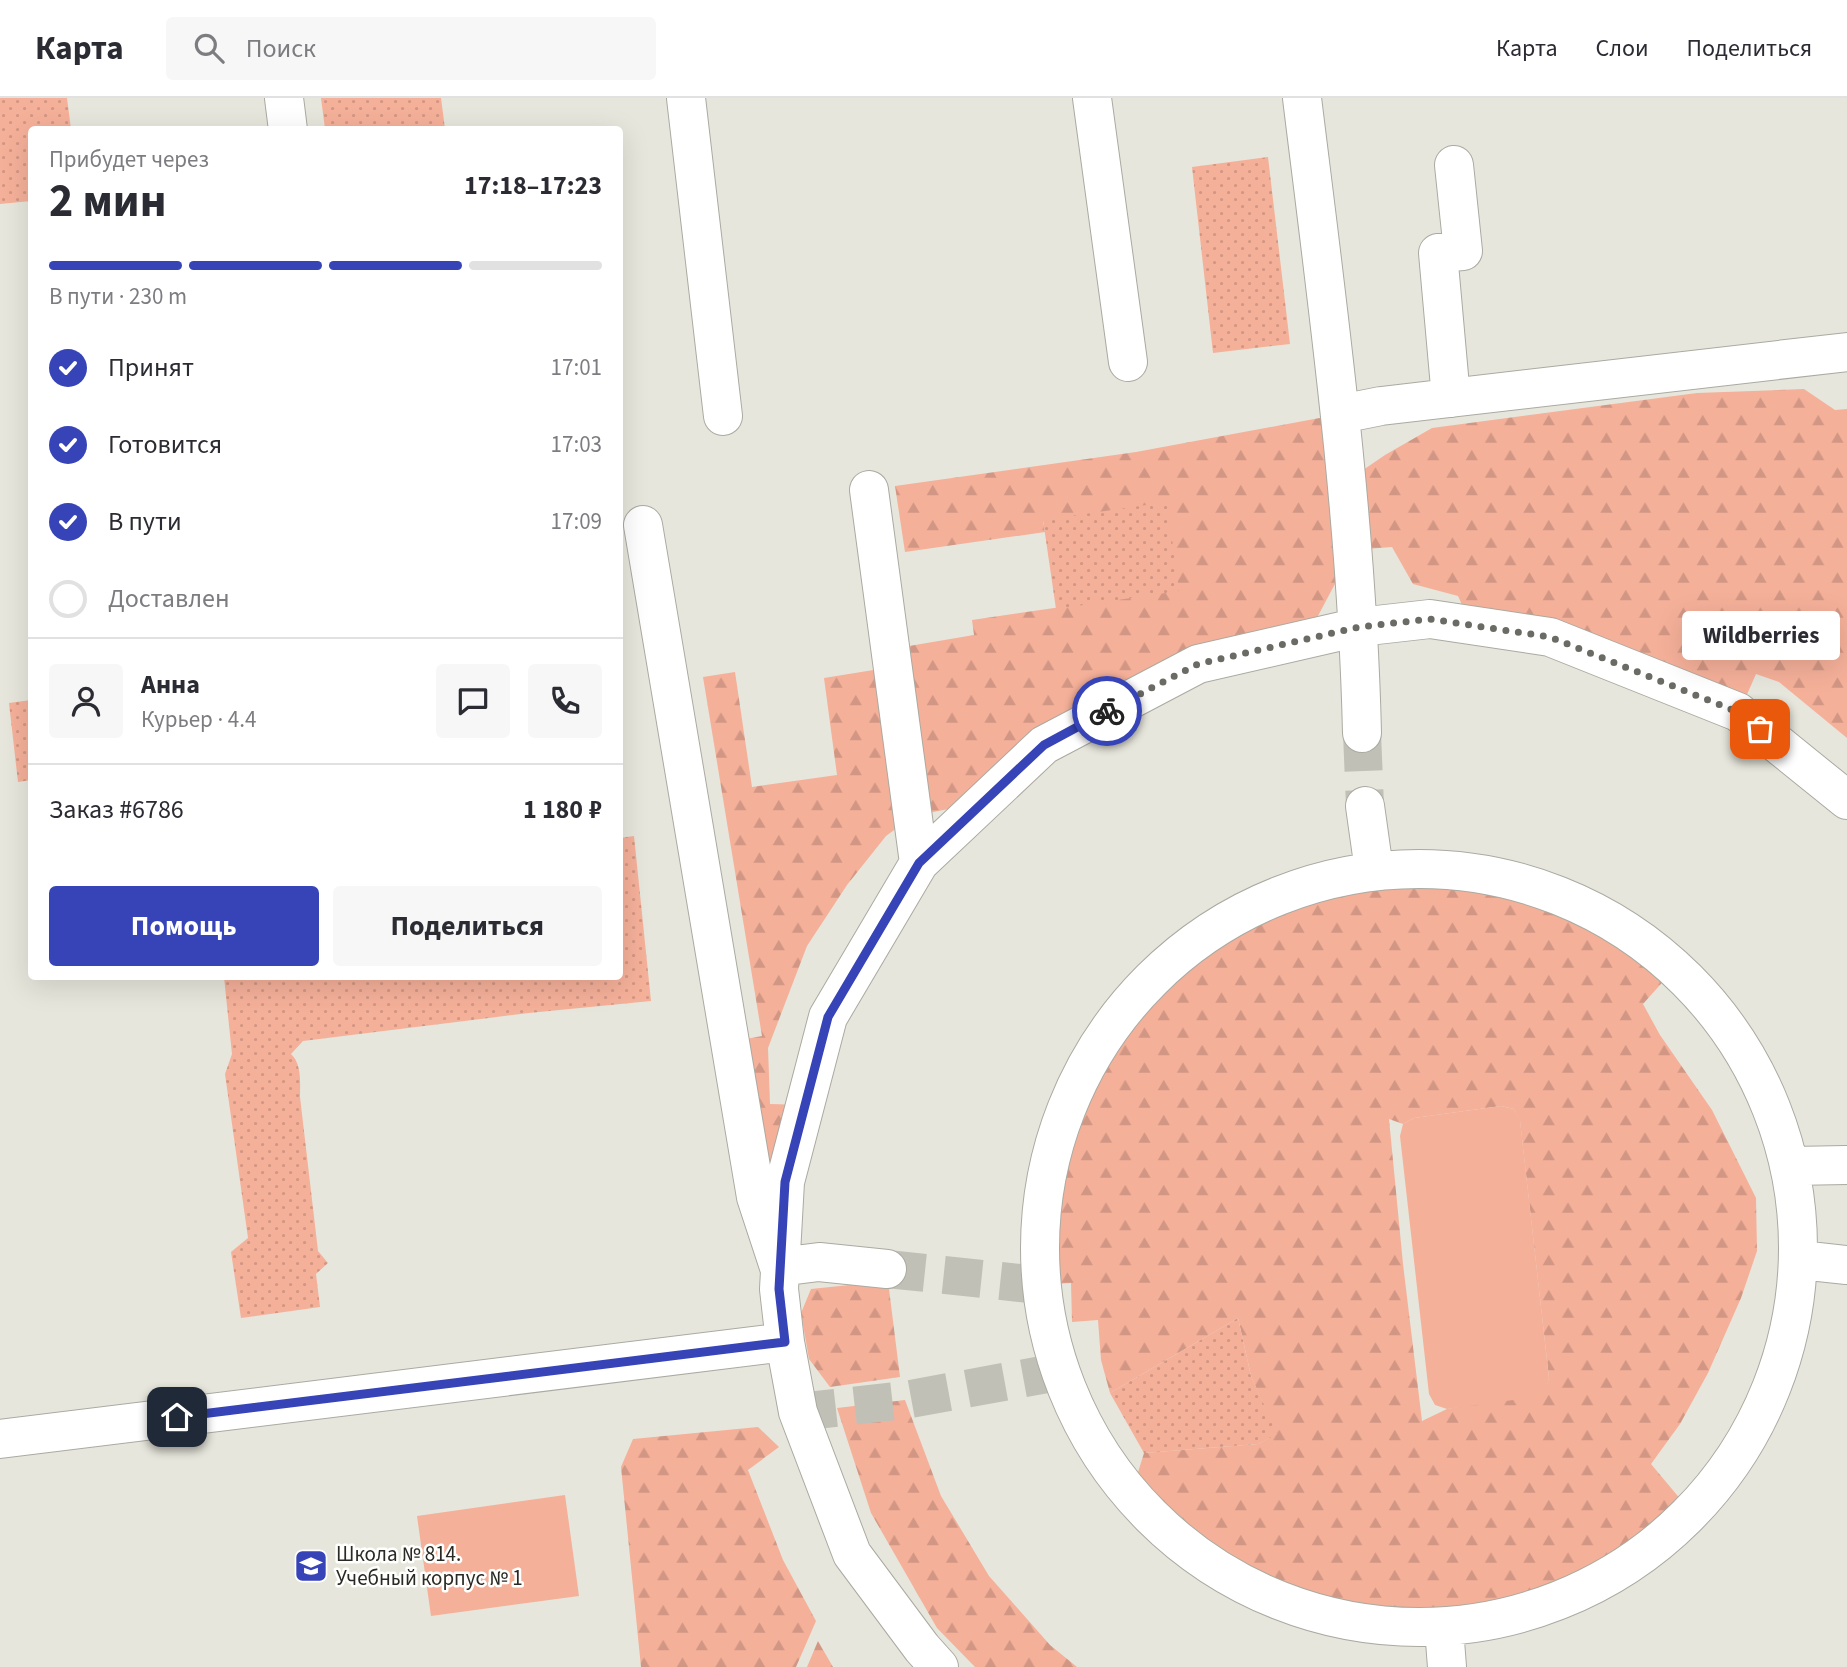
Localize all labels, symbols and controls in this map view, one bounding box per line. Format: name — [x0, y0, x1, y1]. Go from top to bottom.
search box — [166, 17, 656, 80]
text: Карта — [35, 25, 124, 72]
icon: search — [190, 29, 228, 67]
text: Поиск — [246, 30, 316, 67]
text: Карта — [1496, 31, 1558, 66]
text: Слои — [1596, 31, 1649, 66]
text: Поделиться — [1687, 31, 1812, 66]
text: Прибудет через — [49, 143, 209, 176]
text: 17:18–17:23 — [464, 167, 602, 204]
text: 2 мин — [49, 169, 166, 234]
text: В пути · 230 m — [49, 280, 187, 313]
icon: check — [49, 349, 87, 387]
text: Принят — [108, 349, 194, 386]
text: 17:01 — [551, 351, 602, 384]
icon: check — [49, 426, 87, 464]
text: Готовится — [108, 426, 222, 463]
text: 17:03 — [551, 428, 602, 461]
icon: check — [49, 503, 87, 541]
text: В пути — [108, 503, 182, 540]
text: 17:09 — [551, 505, 602, 538]
text: Доставлен — [108, 580, 230, 617]
callout: Wildberries — [1681, 610, 1839, 659]
text: Wildberries — [1703, 619, 1819, 652]
button: person — [49, 664, 123, 738]
button: chat — [436, 664, 510, 738]
button: phone — [528, 664, 602, 738]
text: Анна — [141, 666, 200, 703]
courier — [1072, 676, 1142, 746]
icon: bike — [1088, 692, 1126, 730]
pin — [1730, 699, 1790, 759]
text: Курьер · 4.4 — [141, 703, 256, 736]
icon: bag — [1741, 710, 1779, 748]
text: Заказ #6786 — [49, 791, 184, 828]
text: 1 180 ₽ — [523, 791, 602, 828]
button: Помощь — [49, 886, 319, 966]
button: Поделиться — [333, 886, 602, 966]
pin — [147, 1387, 207, 1447]
icon: home — [158, 1398, 196, 1436]
place label: Школа № 814. Учебный корпус № 1 — [336, 1539, 523, 1593]
school or university icon: Школа № 814. Учебный корпус № 1 — [292, 1547, 330, 1585]

